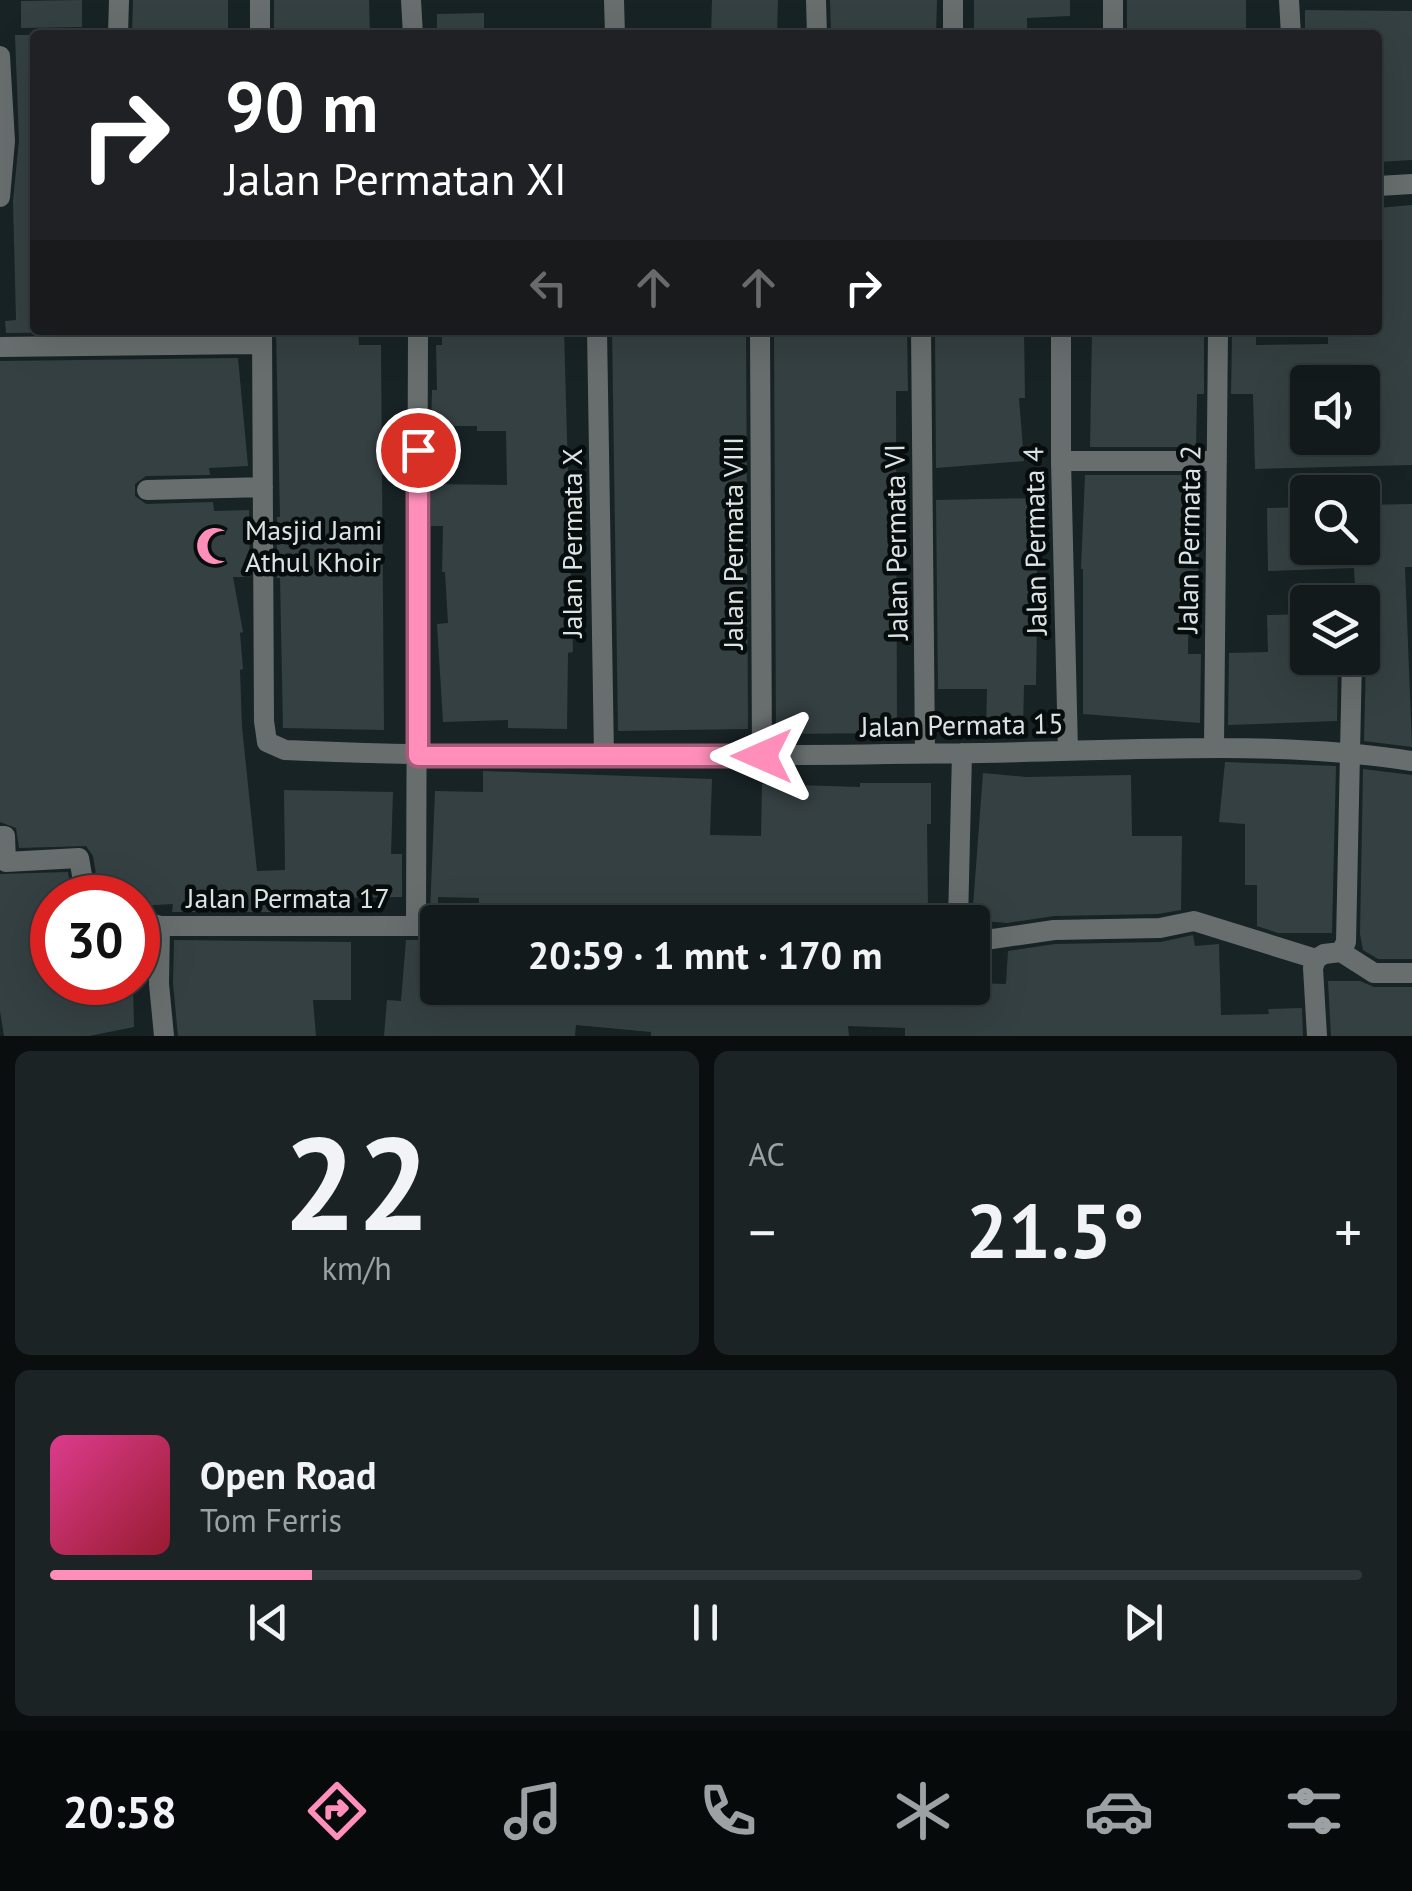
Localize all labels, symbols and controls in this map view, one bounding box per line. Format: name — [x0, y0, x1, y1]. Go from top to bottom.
text: 90 m — [225, 61, 378, 151]
icon: right — [60, 70, 190, 200]
text: Jalan Permatan XI — [225, 149, 567, 207]
icon: left — [521, 260, 576, 315]
icon: ahead — [626, 260, 681, 315]
icon: ahead — [731, 260, 786, 315]
icon: right — [836, 260, 891, 315]
map controls — [1290, 365, 1380, 675]
button: sound — [1290, 365, 1380, 455]
pin — [376, 408, 461, 493]
icon: arrive — [391, 423, 446, 478]
street label: Jalan Permata VIII — [714, 437, 751, 650]
street label: Jalan Permata VI — [875, 444, 916, 641]
street label: Jalan Permata 2 — [1168, 445, 1209, 634]
street label: Jalan Permata 4 — [1014, 447, 1055, 636]
street label: Jalan Permata X — [553, 448, 590, 639]
button: search — [1290, 475, 1380, 565]
place label: Masjid Jami Athul Khoir — [245, 511, 383, 580]
mosque icon: Masjid Jami Athul Khoir — [194, 525, 236, 567]
button: layers — [1290, 585, 1380, 675]
position arrow — [710, 704, 814, 808]
street label: Jalan Permata 15 — [859, 704, 1064, 745]
speed limit sign: 30 — [30, 875, 160, 1005]
street label: Jalan Permata 17 — [185, 879, 390, 916]
text: 20:59 · 1 mnt · 170 m — [528, 930, 882, 979]
text: 22 — [283, 1098, 430, 1266]
text: AC — [749, 1133, 785, 1175]
text: 21.5° — [966, 1182, 1145, 1279]
text: − — [749, 1196, 776, 1267]
text: + — [1334, 1196, 1362, 1267]
text: km/h — [322, 1247, 392, 1289]
text: Open Road — [200, 1450, 376, 1499]
text: Tom Ferris — [200, 1499, 342, 1541]
icon: previous — [241, 1595, 296, 1650]
icon: pause — [678, 1595, 733, 1650]
icon: next — [1116, 1595, 1171, 1650]
icon: directions — [302, 1776, 372, 1846]
icon: music — [498, 1776, 568, 1846]
icon: phone — [693, 1776, 763, 1846]
icon: climate — [888, 1776, 958, 1846]
icon: car — [1084, 1776, 1154, 1846]
icon: filters — [1279, 1776, 1349, 1846]
text: 20:58 — [63, 1782, 177, 1840]

